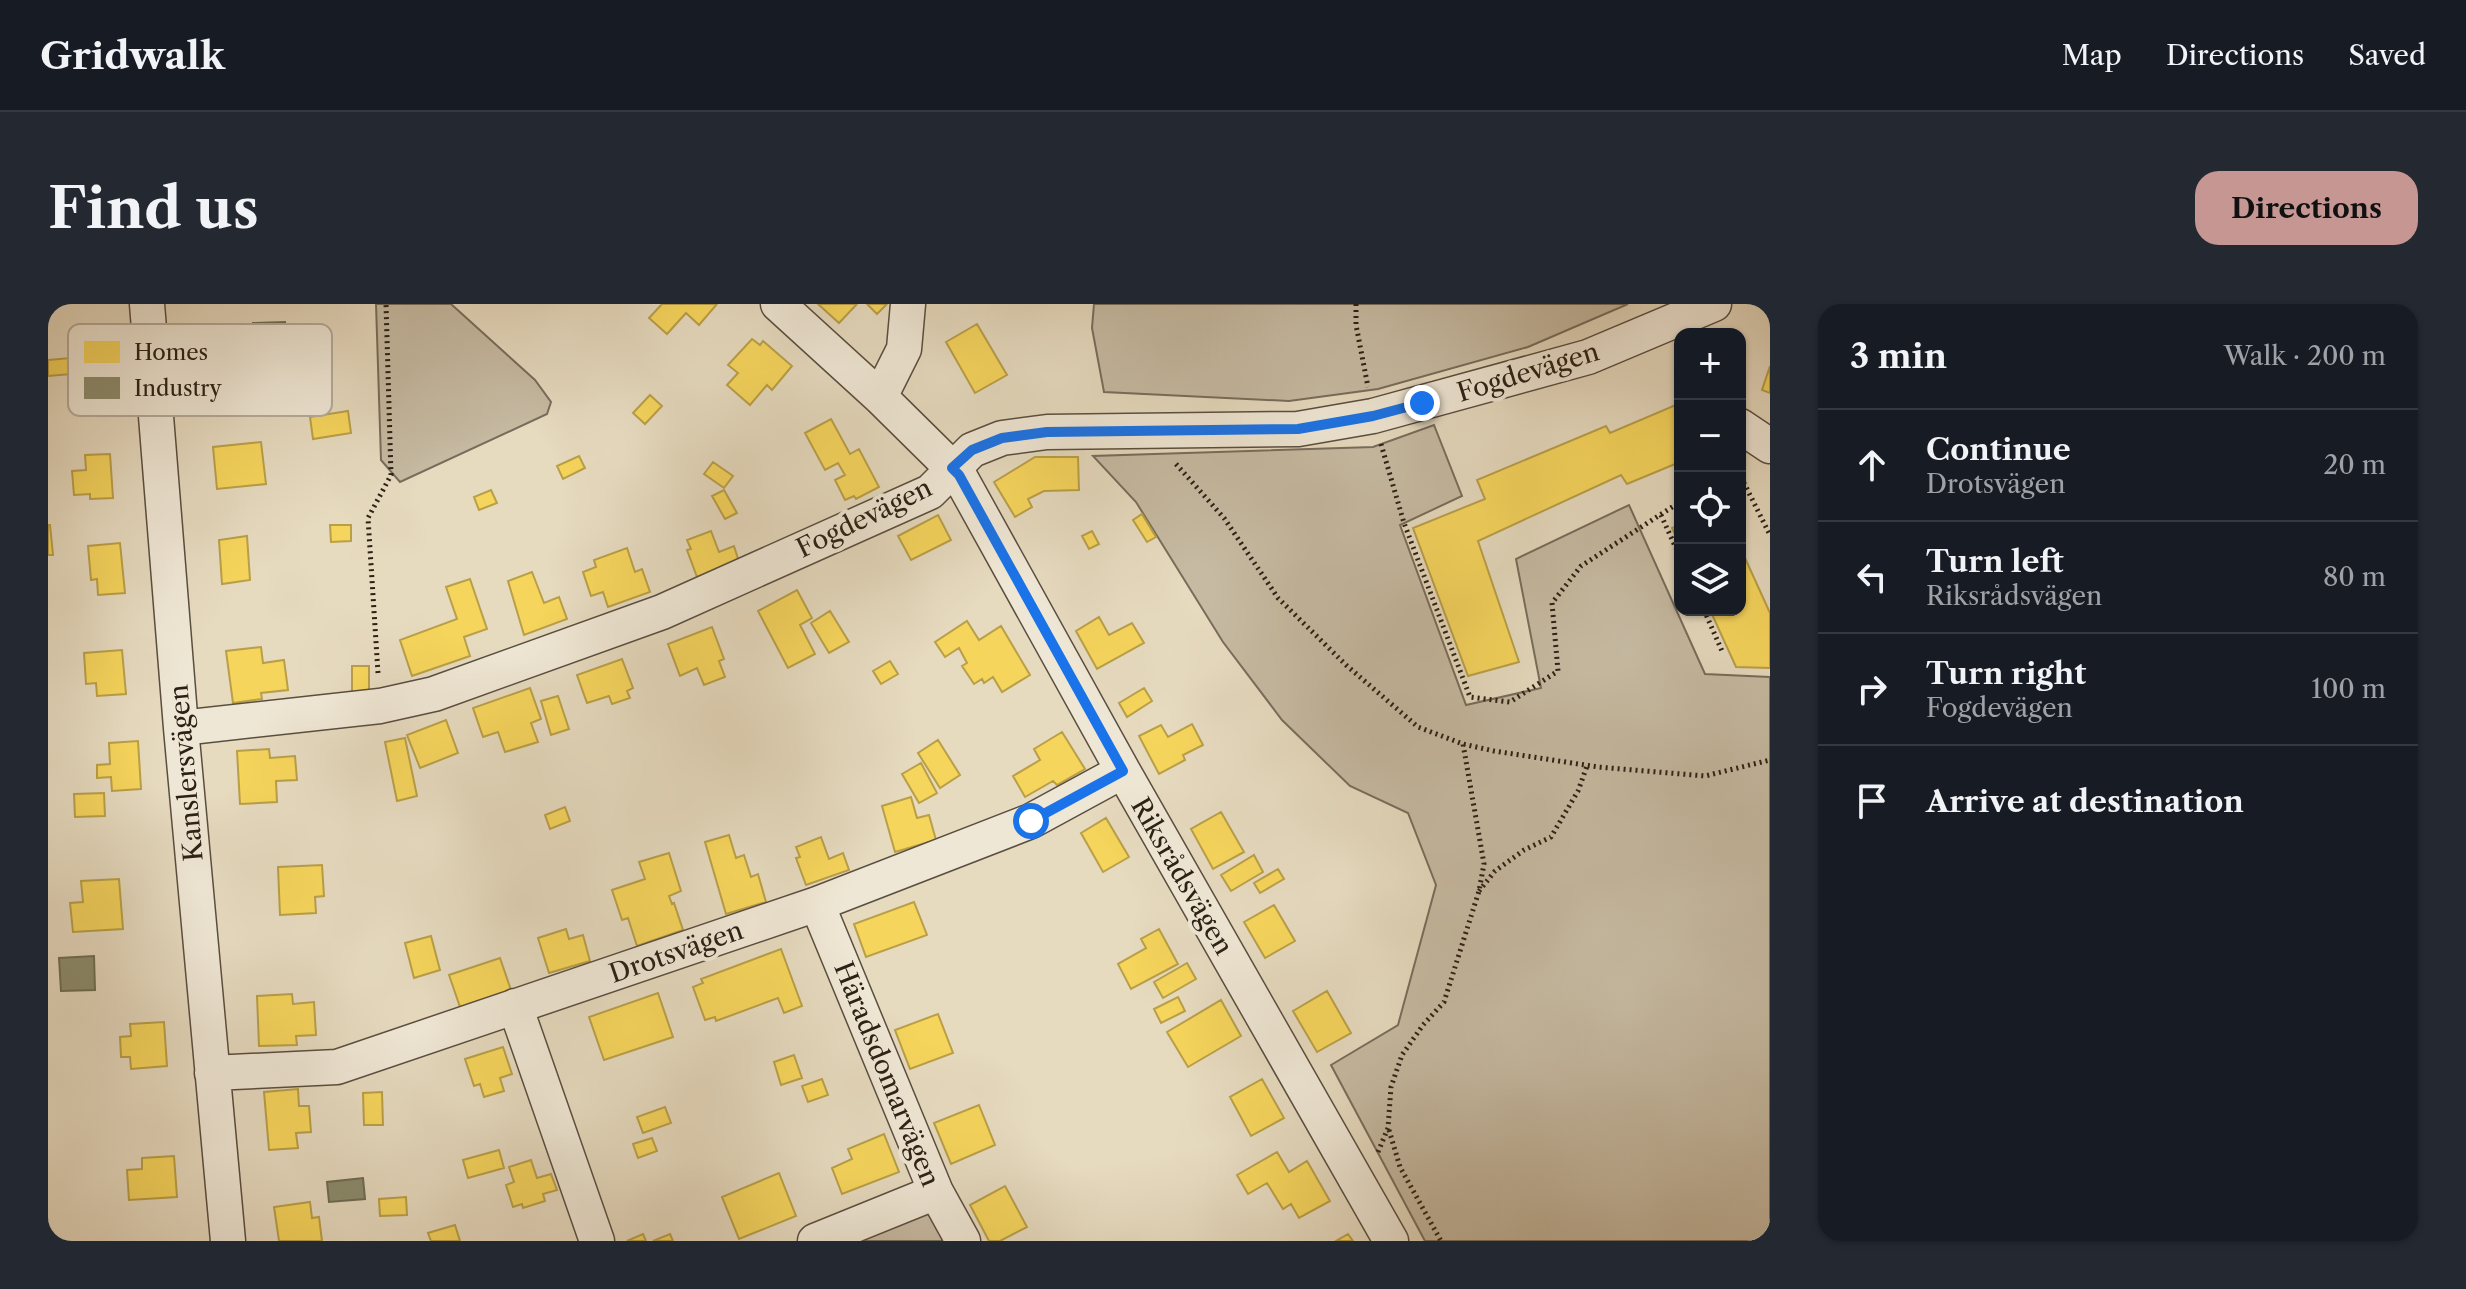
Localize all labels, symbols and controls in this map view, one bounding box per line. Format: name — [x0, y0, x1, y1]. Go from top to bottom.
text: Gridwalk — [40, 32, 225, 79]
text: Map — [2062, 38, 2122, 72]
text: Directions — [2166, 38, 2304, 72]
text: Saved — [2348, 38, 2426, 72]
button: Directions — [2195, 171, 2418, 245]
text: Find us — [48, 174, 259, 243]
legend — [68, 324, 332, 416]
map controls — [1674, 328, 1746, 616]
button: + — [1674, 328, 1746, 400]
street label: Fogdevägen — [1453, 335, 1603, 409]
text: 3 min — [1850, 335, 1947, 377]
text: Homes — [134, 339, 208, 366]
text: Walk · 200 m — [2224, 340, 2386, 372]
text: Industry — [134, 375, 222, 402]
route end — [1404, 385, 1440, 421]
button: − — [1674, 400, 1746, 472]
text: Continue — [1926, 431, 2071, 468]
icon: ahead — [1850, 443, 1894, 487]
text: 20 m — [2323, 449, 2386, 481]
text: Drotsvägen — [1926, 468, 2065, 500]
street label: Fogdevägen — [791, 471, 937, 565]
button: locate — [1674, 472, 1746, 544]
text: Turn left — [1926, 543, 2063, 580]
button: layers — [1674, 544, 1746, 616]
icon: left — [1850, 555, 1894, 599]
text: 80 m — [2323, 561, 2386, 593]
text: Riksrådsvägen — [1926, 580, 2102, 612]
text: Turn right — [1926, 655, 2086, 692]
icon: right — [1850, 667, 1894, 711]
text: 100 m — [2311, 673, 2386, 705]
street label: Kanslersvägen — [162, 683, 210, 863]
text: Fogdevägen — [1926, 692, 2073, 724]
icon: arrive — [1850, 779, 1894, 823]
text: Arrive at destination — [1926, 783, 2244, 820]
street label: Riksrådsvägen — [1124, 792, 1240, 960]
route start — [1013, 803, 1049, 839]
street label: Drotsvägen — [605, 914, 747, 990]
street label: Häradsdomarvägen — [827, 957, 947, 1191]

